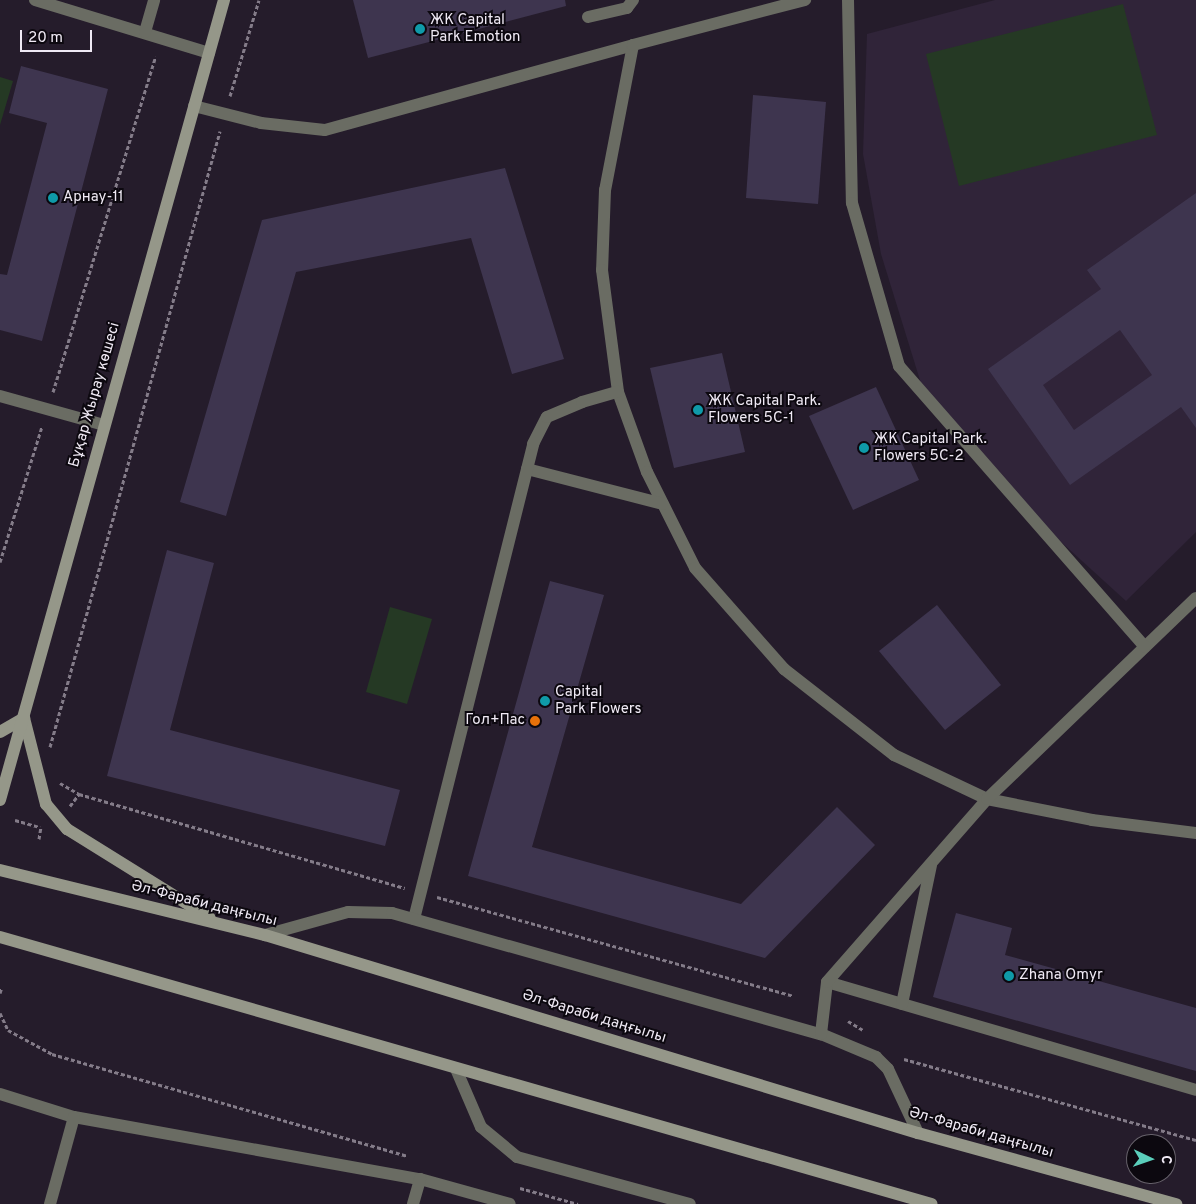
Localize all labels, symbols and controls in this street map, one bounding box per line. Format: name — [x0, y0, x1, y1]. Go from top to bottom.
place label: ЖК Capital Park Emotion — [430, 11, 520, 46]
scale bar — [22, 20, 95, 52]
marker: ЖК Capital Park Emotion — [414, 23, 426, 35]
text: 20 m — [28, 29, 63, 48]
place label: Арнау-11 — [63, 189, 124, 207]
marker: Арнау-11 — [47, 192, 59, 204]
street label: Бұқар Жырау көшесі — [66, 320, 124, 470]
place label: ЖК Capital Park. Flowers 5C-1 — [708, 392, 821, 427]
marker: ЖК Capital Park. Flowers 5C-1 — [692, 404, 704, 416]
place label: ЖК Capital Park. Flowers 5C-2 — [874, 430, 987, 465]
marker: ЖК Capital Park. Flowers 5C-2 — [858, 442, 870, 454]
place label: Capital Park Flowers — [555, 683, 642, 718]
marker: Capital Park Flowers — [539, 695, 551, 707]
place label: Гол+Пас — [465, 712, 525, 730]
marker: Гол+Пас — [529, 715, 541, 727]
street label: Әл-Фараби даңғылы — [129, 877, 279, 931]
place label: Zhana Omyr — [1019, 967, 1103, 985]
marker: Zhana Omyr — [1003, 970, 1015, 982]
street label: Әл-Фараби даңғылы — [520, 987, 668, 1047]
street label: Әл-Фараби даңғылы — [907, 1104, 1055, 1162]
north arrow — [1126, 1134, 1176, 1184]
text: С — [1157, 1155, 1174, 1165]

